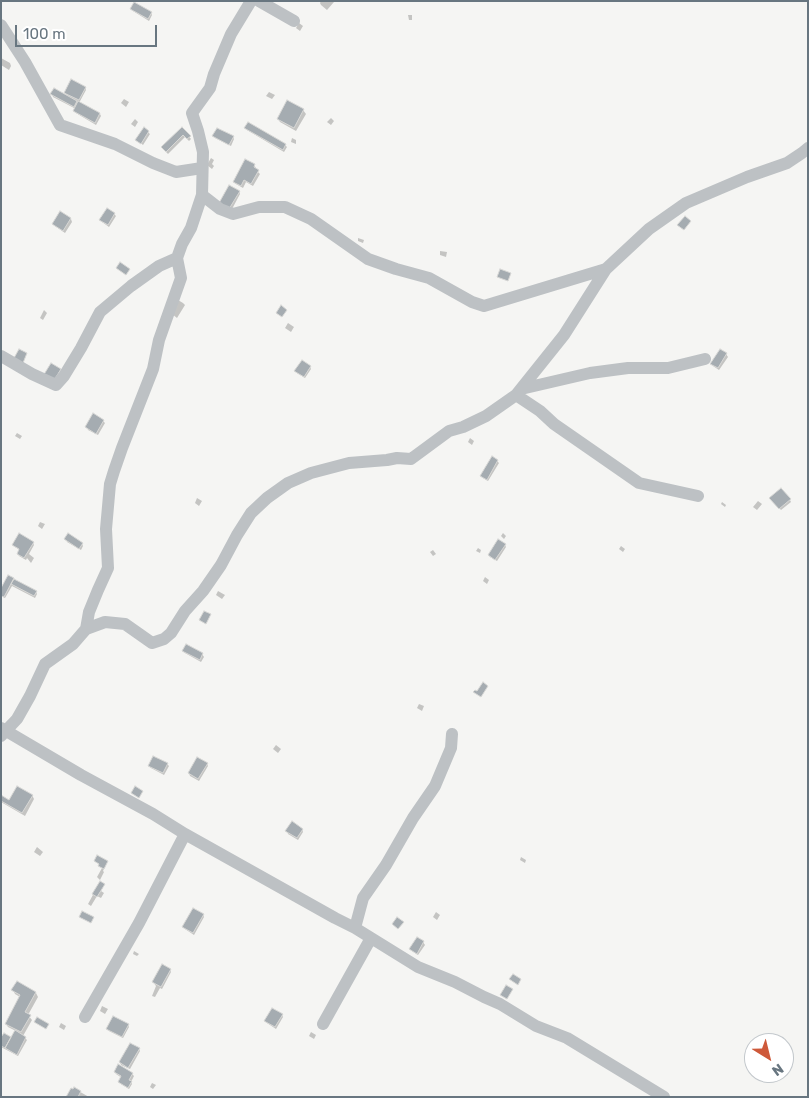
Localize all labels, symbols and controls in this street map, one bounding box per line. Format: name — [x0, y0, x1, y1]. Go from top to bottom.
scale bar — [18, 15, 160, 47]
text: 100 m — [23, 25, 65, 43]
north arrow — [744, 1033, 794, 1083]
text: N — [768, 1060, 787, 1080]

